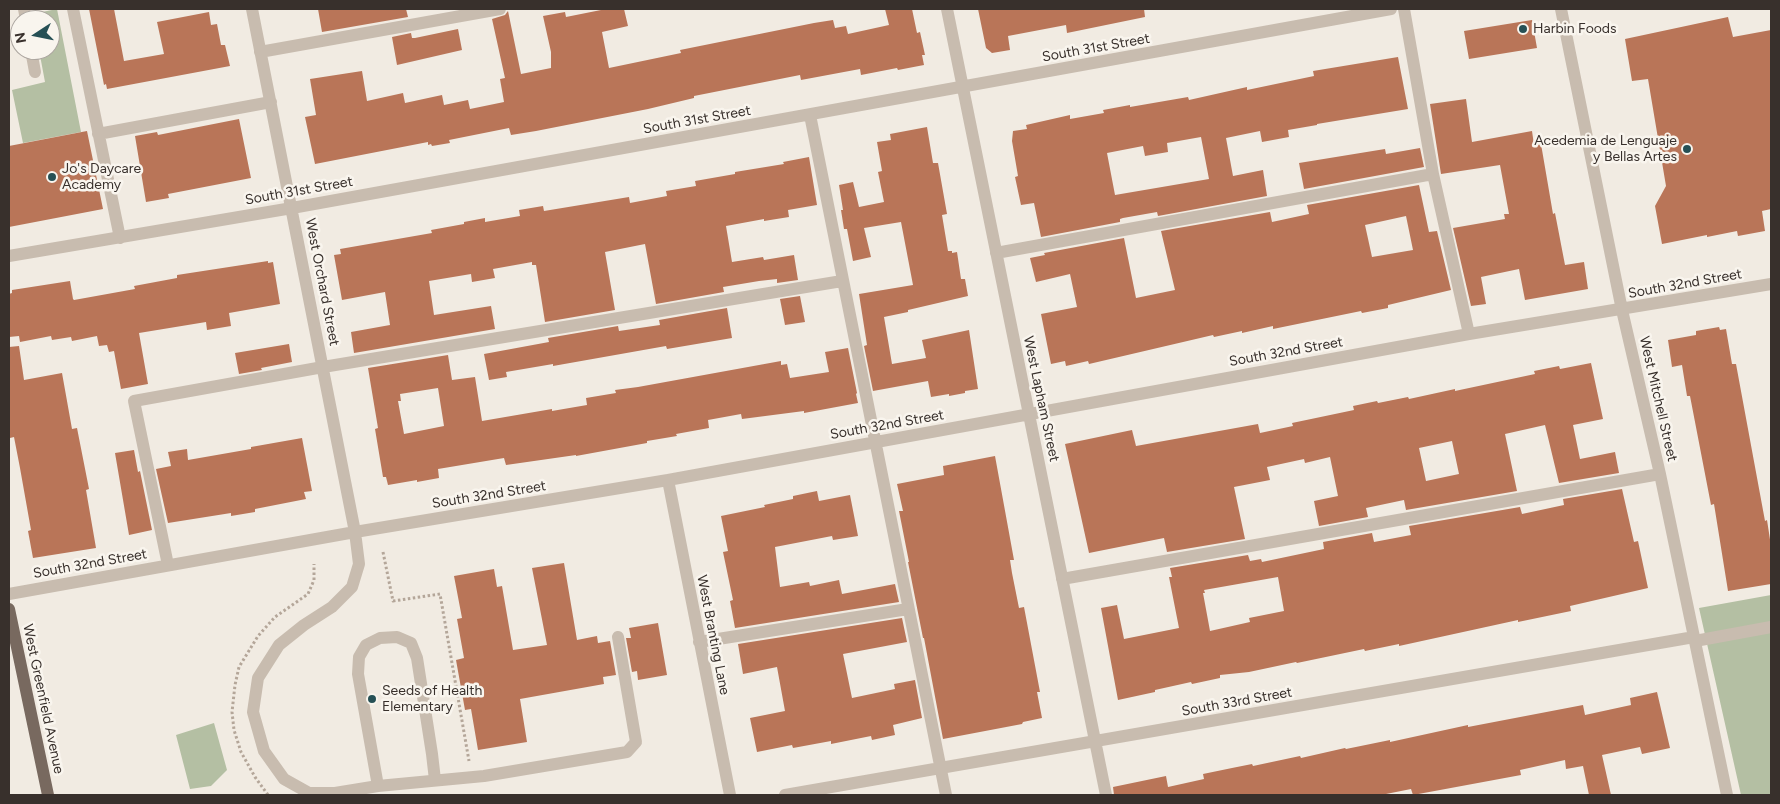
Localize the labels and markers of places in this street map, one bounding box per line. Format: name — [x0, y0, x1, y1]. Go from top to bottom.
place label: Harbin Foods — [1533, 21, 1617, 37]
marker: Harbin Foods — [1517, 23, 1529, 35]
place label: Acedemia de Lenguaje y Bellas Artes — [1534, 133, 1677, 166]
marker: Acedemia de Lenguaje y Bellas Artes — [1681, 143, 1693, 155]
place label: Jo's Daycare Academy — [62, 161, 141, 193]
marker: Jo's Daycare Academy — [46, 171, 58, 183]
place label: Seeds of Health Elementary — [382, 683, 482, 716]
marker: Seeds of Health Elementary — [366, 693, 378, 705]

